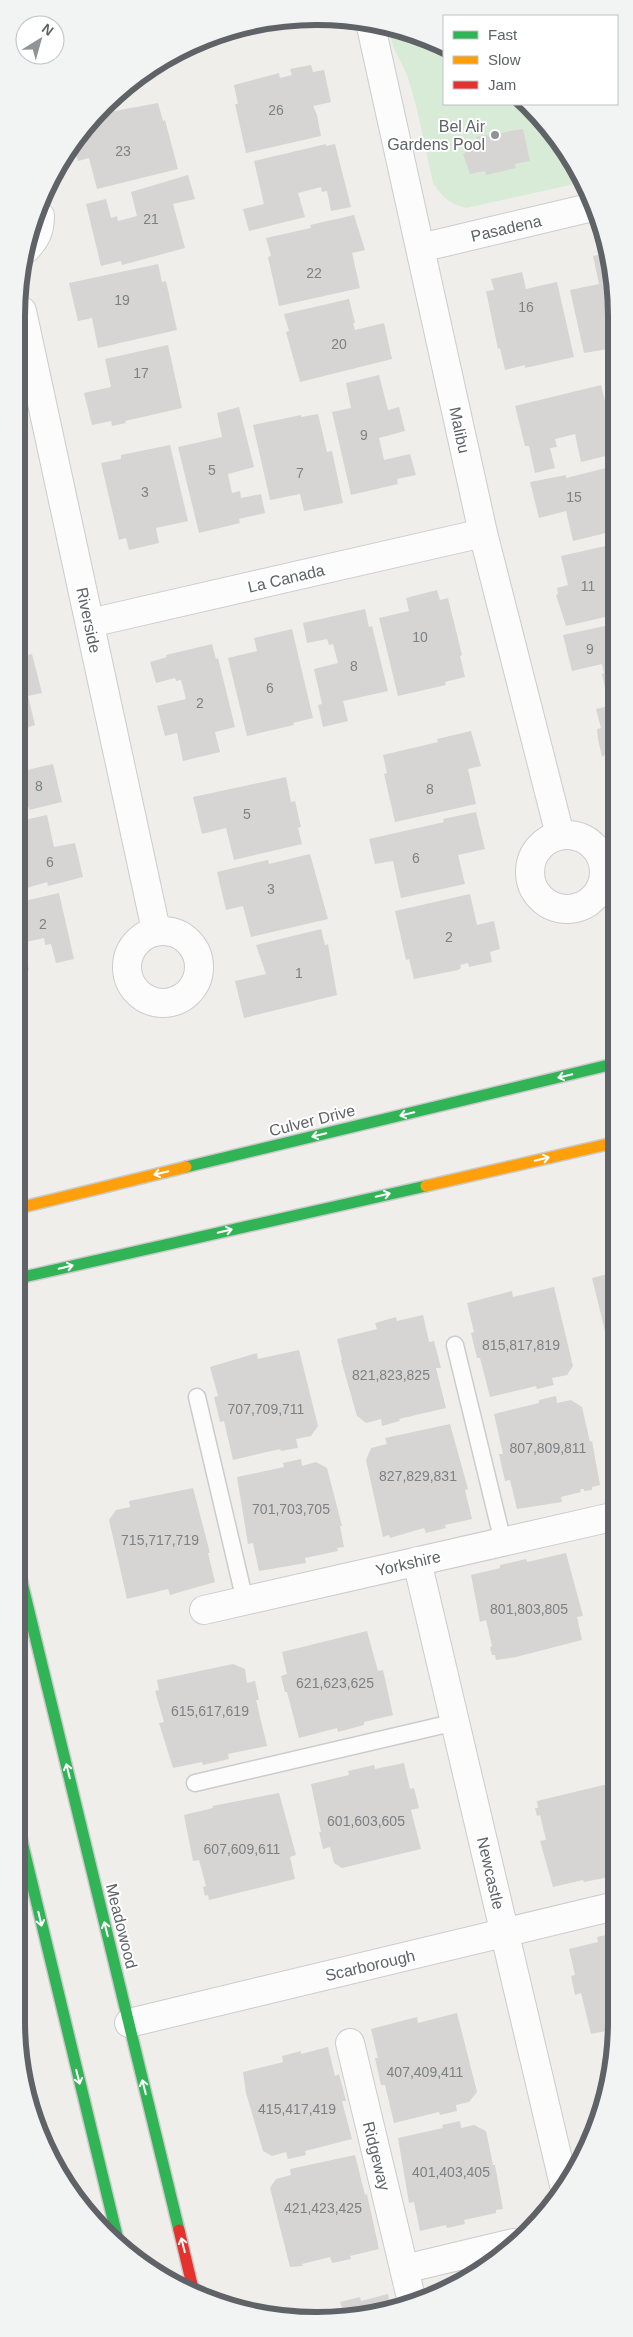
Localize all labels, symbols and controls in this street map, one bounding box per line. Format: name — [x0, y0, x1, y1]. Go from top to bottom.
north arrow — [15, 15, 65, 65]
legend — [443, 15, 618, 105]
text: N — [39, 20, 57, 39]
text: Fast — [488, 26, 518, 43]
text: Slow — [488, 51, 521, 68]
text: Jam — [488, 76, 516, 93]
house number: 26 — [268, 102, 284, 118]
place label: Bel Air Gardens Pool — [387, 118, 486, 153]
marker: Bel Air Gardens Pool — [489, 129, 501, 141]
house number: 23 — [115, 143, 131, 159]
house number: 21 — [143, 211, 159, 227]
street label: Pasadena — [469, 212, 543, 245]
house number: 22 — [306, 265, 322, 281]
house number: 19 — [114, 292, 130, 308]
house number: 16 — [518, 299, 534, 315]
house number: 20 — [331, 336, 347, 352]
house number: 17 — [133, 365, 149, 381]
street label: Malibu — [446, 405, 473, 455]
house number: 9 — [360, 427, 368, 443]
house number: 5 — [208, 462, 216, 478]
house number: 7 — [296, 465, 304, 481]
house number: 3 — [141, 484, 149, 500]
house number: 15 — [566, 489, 582, 505]
street label: La Canada — [246, 561, 326, 596]
house number: 11 — [581, 578, 595, 594]
street label: Riverside — [73, 586, 104, 655]
house number: 10 — [412, 629, 428, 645]
house number: 9 — [586, 641, 594, 657]
house number: 8 — [350, 658, 358, 674]
house number: 6 — [266, 680, 274, 696]
house number: 2 — [196, 695, 204, 711]
house number: 8 — [35, 778, 43, 794]
house number: 8 — [426, 781, 434, 797]
house number: 5 — [243, 806, 251, 822]
house number: 6 — [412, 850, 420, 866]
house number: 6 — [46, 854, 54, 870]
house number: 3 — [267, 881, 275, 897]
house number: 2 — [39, 916, 47, 932]
house number: 2 — [445, 929, 453, 945]
house number: 1 — [295, 965, 303, 981]
one-way arrow — [558, 1072, 574, 1081]
street label: Culver Drive — [267, 1102, 357, 1139]
one-way arrow — [400, 1110, 416, 1119]
one-way arrow — [312, 1131, 328, 1140]
one-way arrow — [533, 1154, 549, 1163]
one-way arrow — [154, 1169, 170, 1178]
one-way arrow — [375, 1190, 391, 1199]
one-way arrow — [216, 1226, 232, 1235]
one-way arrow — [58, 1262, 74, 1271]
house number: 815,817,819 — [482, 1337, 560, 1353]
house number: 821,823,825 — [352, 1367, 430, 1383]
house number: 707,709,711 — [228, 1401, 305, 1417]
house number: 807,809,811 — [510, 1440, 587, 1456]
house number: 827,829,831 — [379, 1468, 457, 1484]
house number: 701,703,705 — [252, 1501, 330, 1517]
house number: 715,717,719 — [121, 1532, 199, 1548]
street label: Yorkshire — [374, 1548, 442, 1579]
house number: 801,803,805 — [490, 1601, 568, 1617]
house number: 621,623,625 — [296, 1675, 374, 1691]
house number: 615,617,619 — [171, 1703, 249, 1719]
one-way arrow — [63, 1764, 72, 1780]
house number: 601,603,605 — [327, 1813, 405, 1829]
street label: Newcastle — [474, 1835, 507, 1911]
house number: 607,609,611 — [204, 1841, 281, 1857]
street label: Meadowood — [103, 1882, 140, 1970]
one-way arrow — [36, 1911, 45, 1927]
one-way arrow — [101, 1922, 110, 1938]
street label: Scarborough — [324, 1947, 417, 1984]
house number: 407,409,411 — [387, 2064, 464, 2080]
one-way arrow — [74, 2069, 83, 2085]
one-way arrow — [139, 2080, 148, 2096]
house number: 415,417,419 — [258, 2101, 336, 2117]
street label: Ridgeway — [360, 2120, 393, 2192]
house number: 401,403,405 — [412, 2164, 490, 2180]
house number: 421,423,425 — [284, 2200, 362, 2216]
one-way arrow — [178, 2238, 187, 2254]

